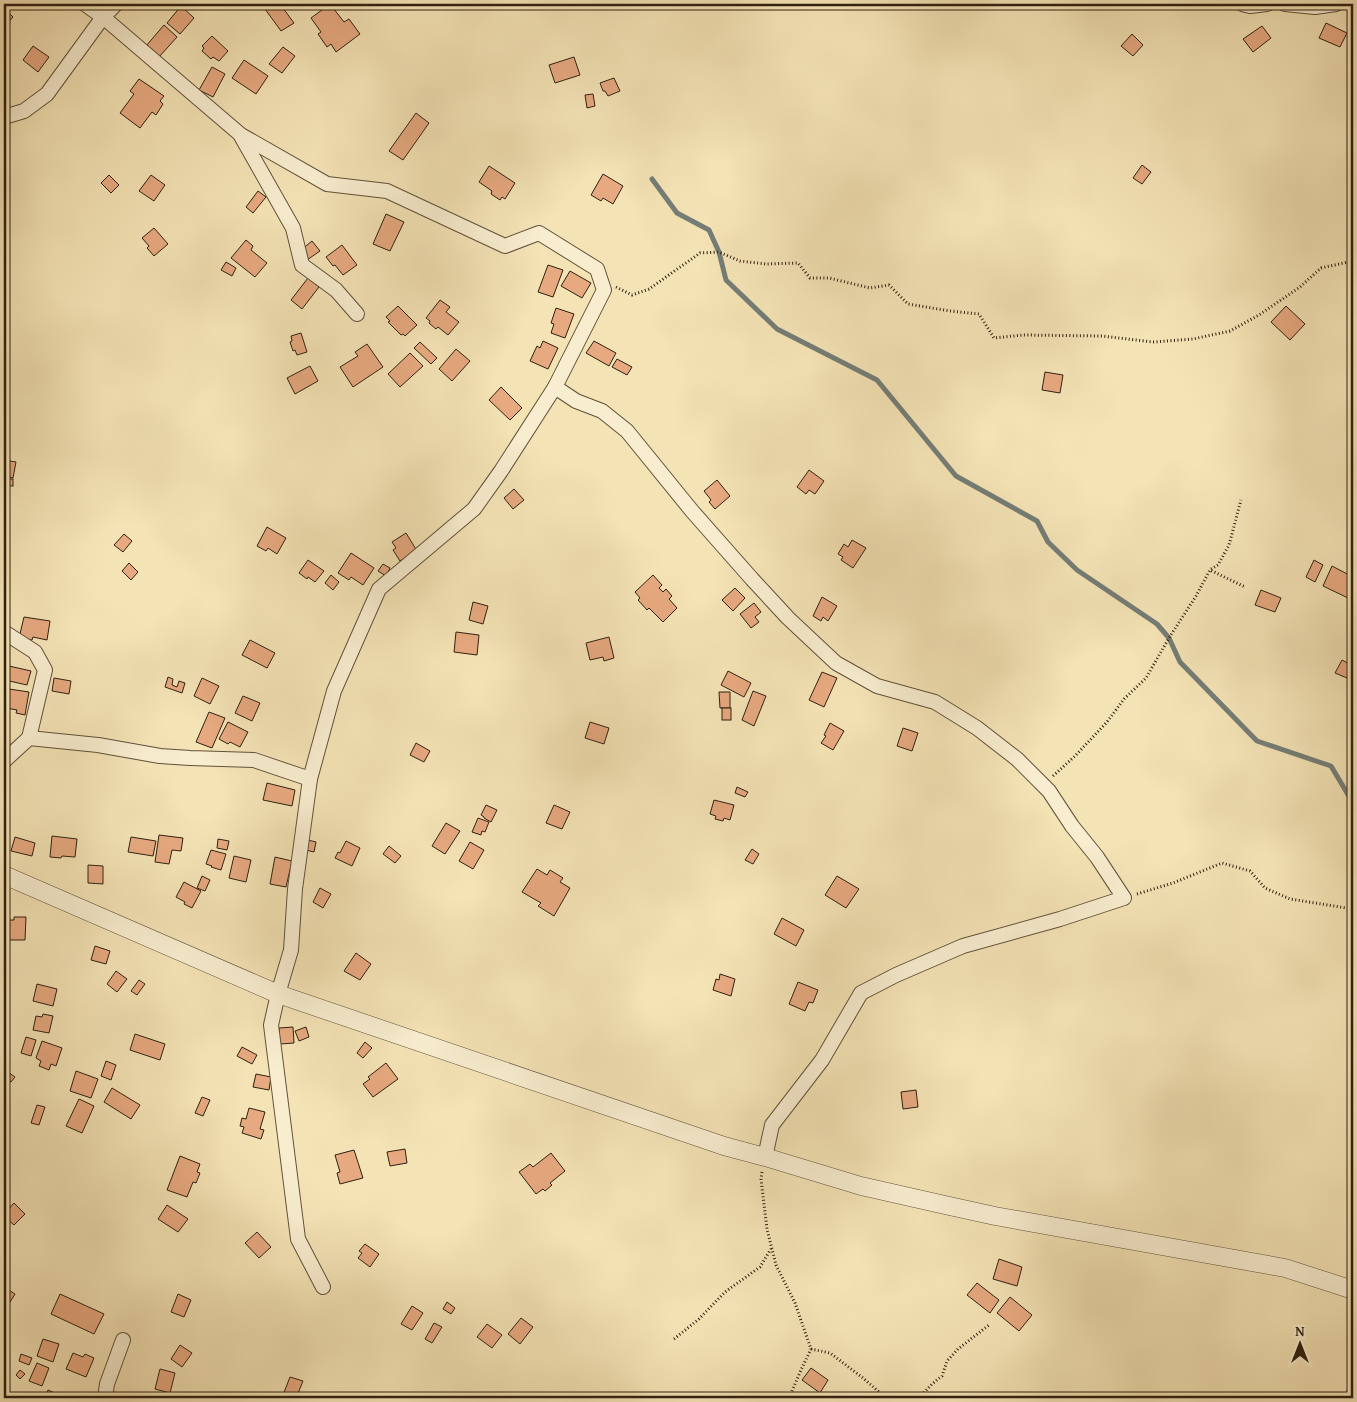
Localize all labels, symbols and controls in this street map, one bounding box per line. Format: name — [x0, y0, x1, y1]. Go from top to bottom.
north arrow — [1274, 1320, 1324, 1370]
text: N — [1295, 1321, 1305, 1341]

